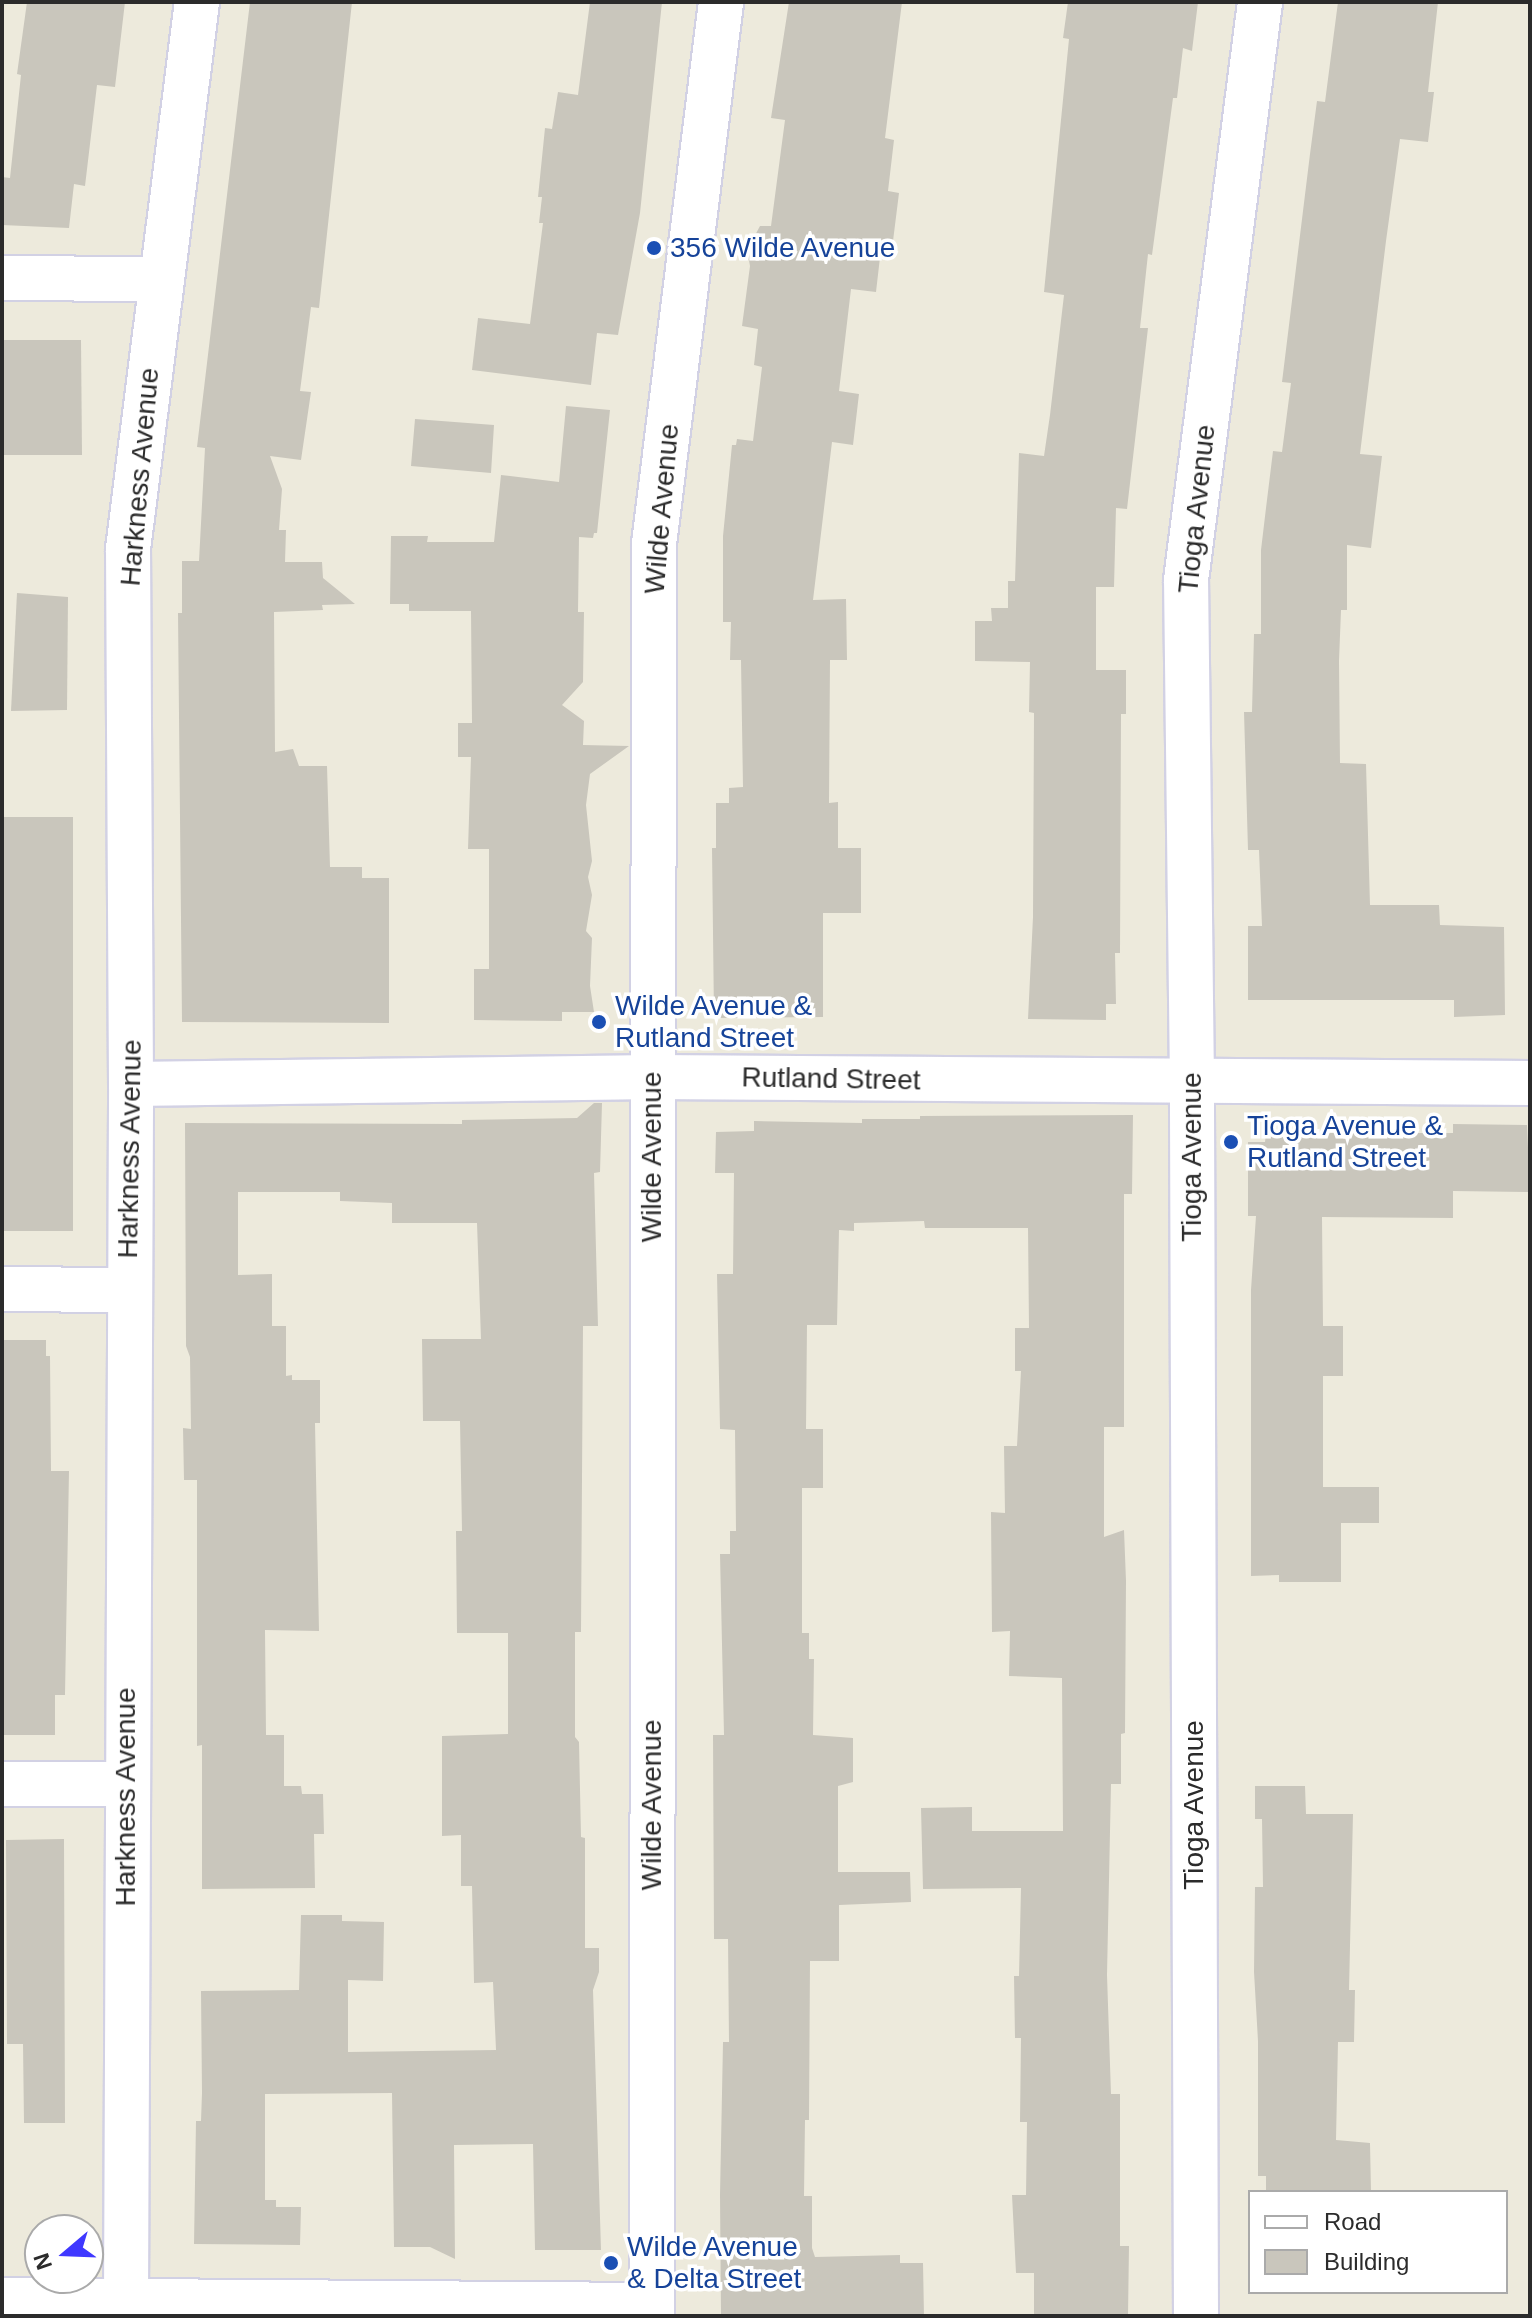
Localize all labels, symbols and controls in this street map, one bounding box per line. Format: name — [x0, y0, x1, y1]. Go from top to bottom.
place label: 356 Wilde Avenue — [670, 231, 897, 265]
marker: 356 Wilde Avenue — [645, 239, 663, 257]
street label: Harkness Avenue — [114, 366, 166, 588]
street label: Wilde Avenue — [638, 422, 686, 596]
street label: Tioga Avenue — [1171, 422, 1223, 596]
place label: Wilde Avenue & Rutland Street — [615, 989, 814, 1055]
marker: Wilde Avenue & Rutland Street — [590, 1013, 608, 1031]
street label: Harkness Avenue — [111, 1038, 149, 1260]
street label: Rutland Street — [741, 1061, 921, 1097]
street label: Wilde Avenue — [635, 1071, 669, 1243]
street label: Tioga Avenue — [1175, 1071, 1209, 1243]
place label: Tioga Avenue & Rutland Street — [1247, 1109, 1445, 1175]
marker: Tioga Avenue & Rutland Street — [1222, 1133, 1240, 1151]
street label: Harkness Avenue — [109, 1687, 143, 1907]
street label: Wilde Avenue — [635, 1719, 669, 1891]
street label: Tioga Avenue — [1177, 1719, 1211, 1891]
legend — [1248, 2190, 1508, 2294]
text: Road — [1324, 2208, 1381, 2235]
north arrow — [24, 2214, 104, 2294]
place label: Wilde Avenue & Delta Street — [627, 2230, 801, 2296]
text: Building — [1324, 2248, 1409, 2275]
text: N — [28, 2250, 57, 2273]
marker: Wilde Avenue & Delta Street — [602, 2254, 620, 2272]

